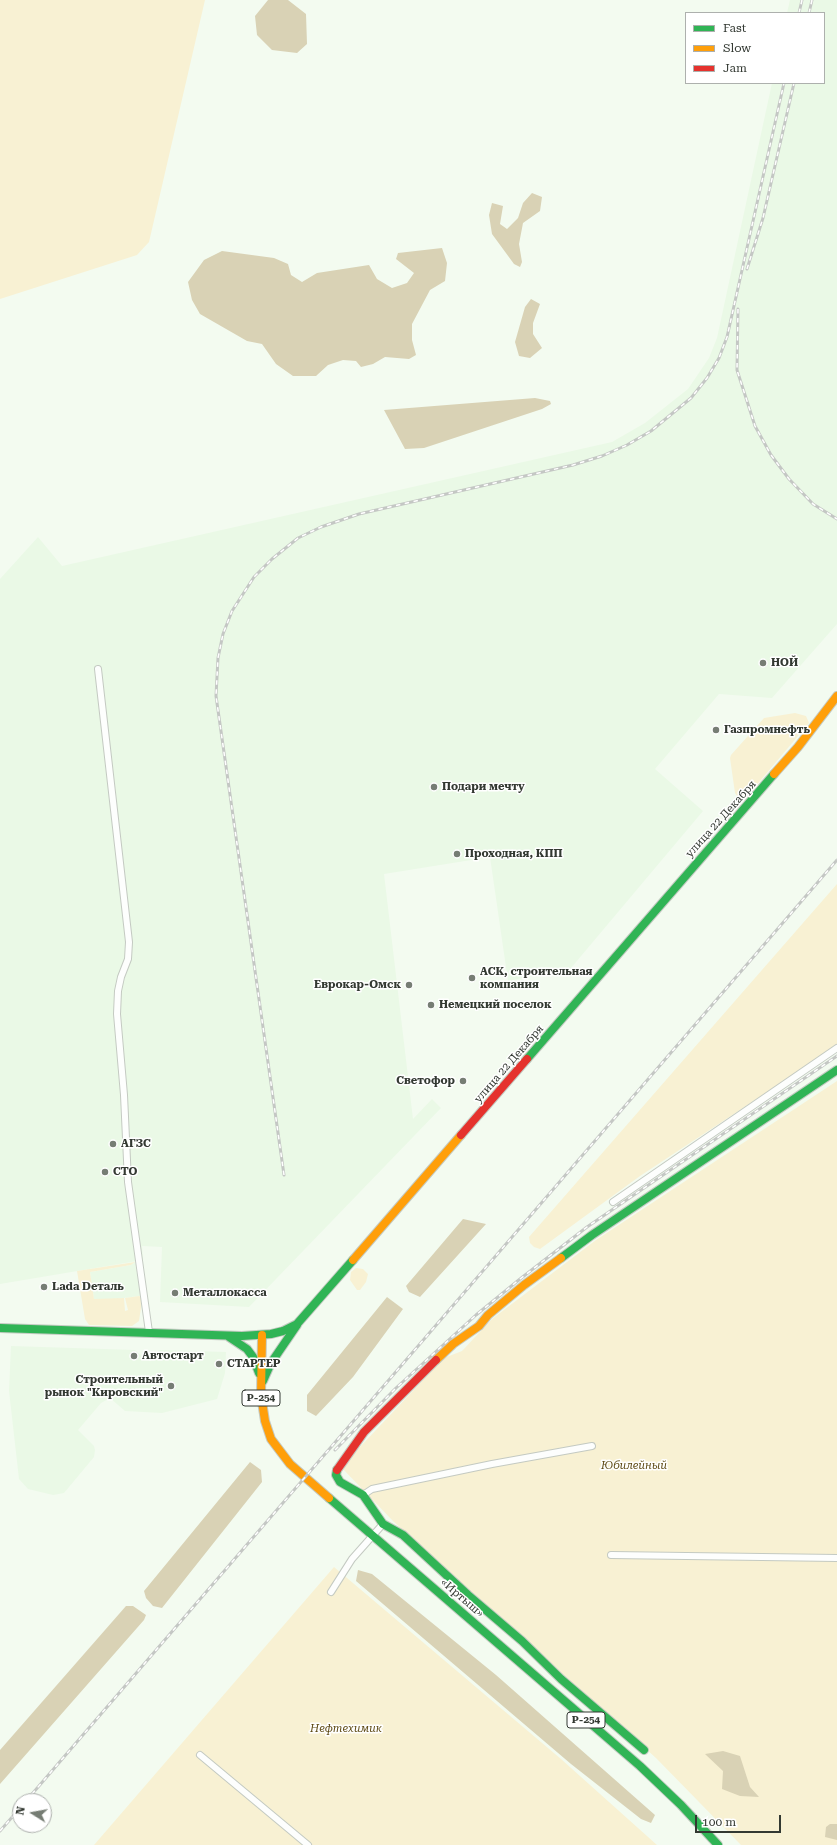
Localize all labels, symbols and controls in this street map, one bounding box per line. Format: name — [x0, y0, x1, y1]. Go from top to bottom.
legend — [685, 12, 825, 84]
text: Fast — [723, 21, 746, 35]
text: Slow — [723, 41, 751, 55]
text: Jam — [723, 61, 747, 75]
place label: НОЙ — [771, 656, 798, 670]
marker: НОЙ — [758, 658, 768, 668]
place label: Газпромнефть — [724, 723, 810, 737]
marker: Газпромнефть — [711, 725, 721, 735]
street label: улица 22 Декабря — [683, 778, 759, 860]
place label: Подари мечту — [442, 780, 525, 794]
marker: Подари мечту — [429, 782, 439, 792]
place label: Проходная, КПП — [465, 847, 562, 861]
marker: Проходная, КПП — [452, 849, 462, 859]
place label: АСК, строительная компания — [480, 965, 593, 991]
marker: АСК, строительная компания — [467, 973, 477, 983]
place label: Еврокар-Омск — [314, 978, 401, 992]
marker: Еврокар-Омск — [404, 980, 414, 990]
place label: Немецкий поселок — [439, 998, 552, 1012]
marker: Немецкий поселок — [426, 1000, 436, 1010]
street label: улица 22 Декабря — [472, 1022, 546, 1106]
place label: Светофор — [396, 1074, 455, 1088]
marker: Светофор — [458, 1076, 468, 1086]
place label: АГЗС — [121, 1137, 151, 1151]
marker: АГЗС — [108, 1139, 118, 1149]
place label: СТО — [113, 1165, 137, 1179]
marker: СТО — [100, 1167, 110, 1177]
place label: Lada Dеталь — [52, 1280, 124, 1294]
marker: Lada Dеталь — [39, 1282, 49, 1292]
place label: Металлокасса — [183, 1286, 267, 1300]
marker: Металлокасса — [170, 1288, 180, 1298]
place label: Автостарт — [142, 1349, 204, 1363]
marker: Автостарт — [129, 1351, 139, 1361]
place label: СТАРТЕР — [227, 1357, 280, 1371]
marker: СТАРТЕР — [214, 1359, 224, 1369]
place label: Строительный рынок "Кировский" — [45, 1373, 163, 1399]
marker: Строительный рынок "Кировский" — [166, 1381, 176, 1391]
road number: Р-254 — [242, 1390, 280, 1406]
park label: Юбилейный — [601, 1459, 667, 1473]
street label: «Иртыш» — [438, 1576, 486, 1620]
road number: Р-254 — [567, 1712, 605, 1728]
park label: Нефтехимик — [310, 1722, 382, 1736]
north arrow — [12, 1793, 52, 1833]
text: N — [14, 1805, 28, 1816]
scale bar — [697, 1807, 783, 1833]
text: 100 m — [702, 1815, 736, 1829]

